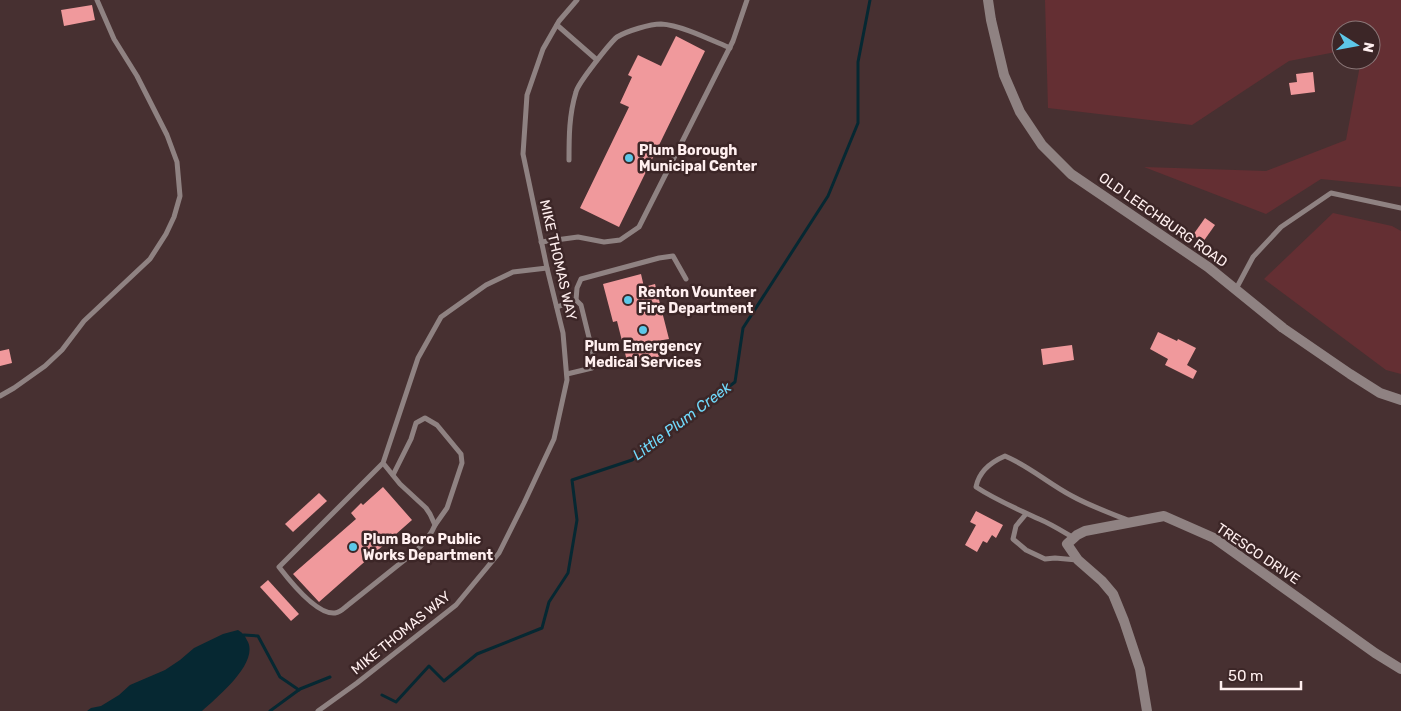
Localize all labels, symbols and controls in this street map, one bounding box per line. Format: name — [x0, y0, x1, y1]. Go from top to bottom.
north arrow — [1331, 20, 1381, 70]
text: N — [1359, 41, 1378, 54]
place label: Plum Borough Municipal Center — [639, 142, 758, 175]
marker: Plum Borough Municipal Center — [623, 152, 635, 164]
street label: OLD LEECHBURG ROAD — [1095, 169, 1231, 271]
street label: MIKE THOMAS WAY — [536, 198, 580, 322]
place label: Renton Vounteer Fire Department — [638, 284, 757, 317]
marker: Renton Vounteer Fire Department — [622, 294, 634, 306]
marker: Plum Emergency Medical Services — [637, 324, 649, 336]
place label: Plum Emergency Medical Services — [584, 338, 702, 371]
water label: Little Plum Creek — [629, 378, 735, 464]
street label: TRESCO DRIVE — [1213, 520, 1303, 588]
place label: Plum Boro Public Works Department — [363, 531, 493, 564]
marker: Plum Boro Public Works Department — [347, 541, 359, 553]
street label: MIKE THOMAS WAY — [348, 588, 454, 678]
scale bar — [1221, 658, 1301, 690]
text: 50 m — [1228, 667, 1263, 685]

